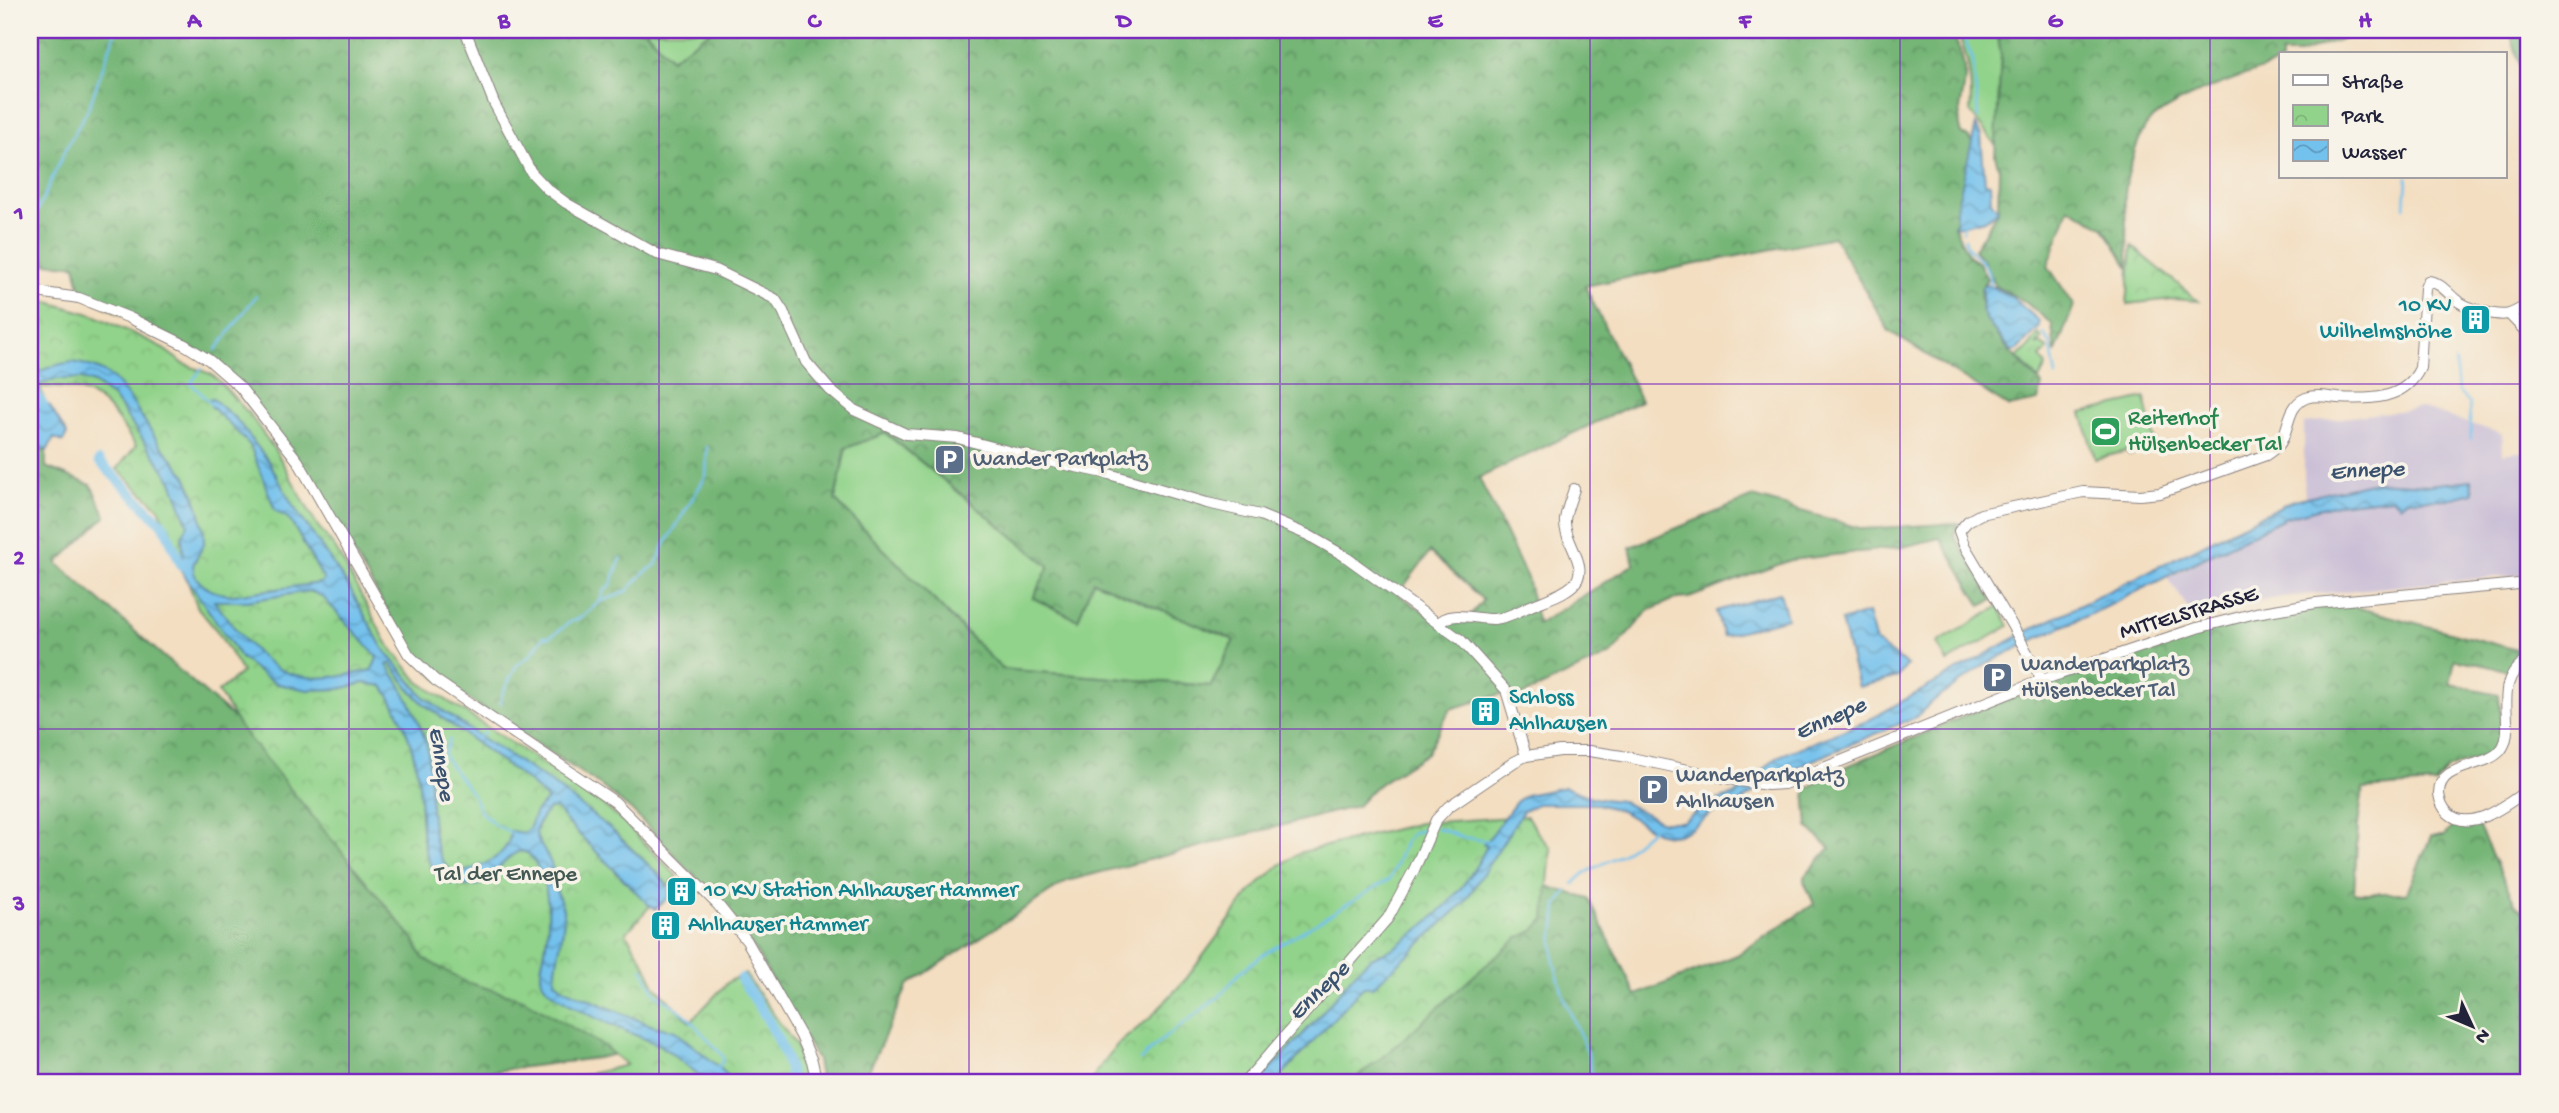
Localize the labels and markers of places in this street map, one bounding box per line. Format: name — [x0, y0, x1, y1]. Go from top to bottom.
place label: 10 KV Wilhelmshöhe — [2320, 293, 2453, 346]
building icon: 10 KV Wilhelmshöhe — [2458, 302, 2492, 336]
place label: Reiterhof Hülsenbecker Tal — [2128, 406, 2282, 459]
sports icon: Reiterhof Hülsenbecker Tal — [2088, 415, 2122, 449]
parking icon: Wander Parkplatz — [933, 443, 967, 477]
place label: Wander Parkplatz — [973, 447, 1149, 474]
place label: Wanderparkplatz Hülsenbecker Tal — [2021, 652, 2190, 705]
parking icon: Wanderparkplatz Hülsenbecker Tal — [1981, 661, 2015, 695]
place label: Schloss Ahlhausen — [1509, 685, 1607, 738]
building icon: Schloss Ahlhausen — [1469, 694, 1503, 728]
place label: Wanderparkplatz Ahlhausen — [1676, 763, 1845, 816]
parking icon: Wanderparkplatz Ahlhausen — [1636, 772, 1670, 806]
building icon: 10 KV Station Ahlhauser Hammer — [664, 874, 698, 908]
place label: 10 KV Station Ahlhauser Hammer — [703, 878, 1019, 905]
building icon: Ahlhauser Hammer — [648, 908, 682, 942]
place label: Ahlhauser Hammer — [688, 912, 869, 939]

